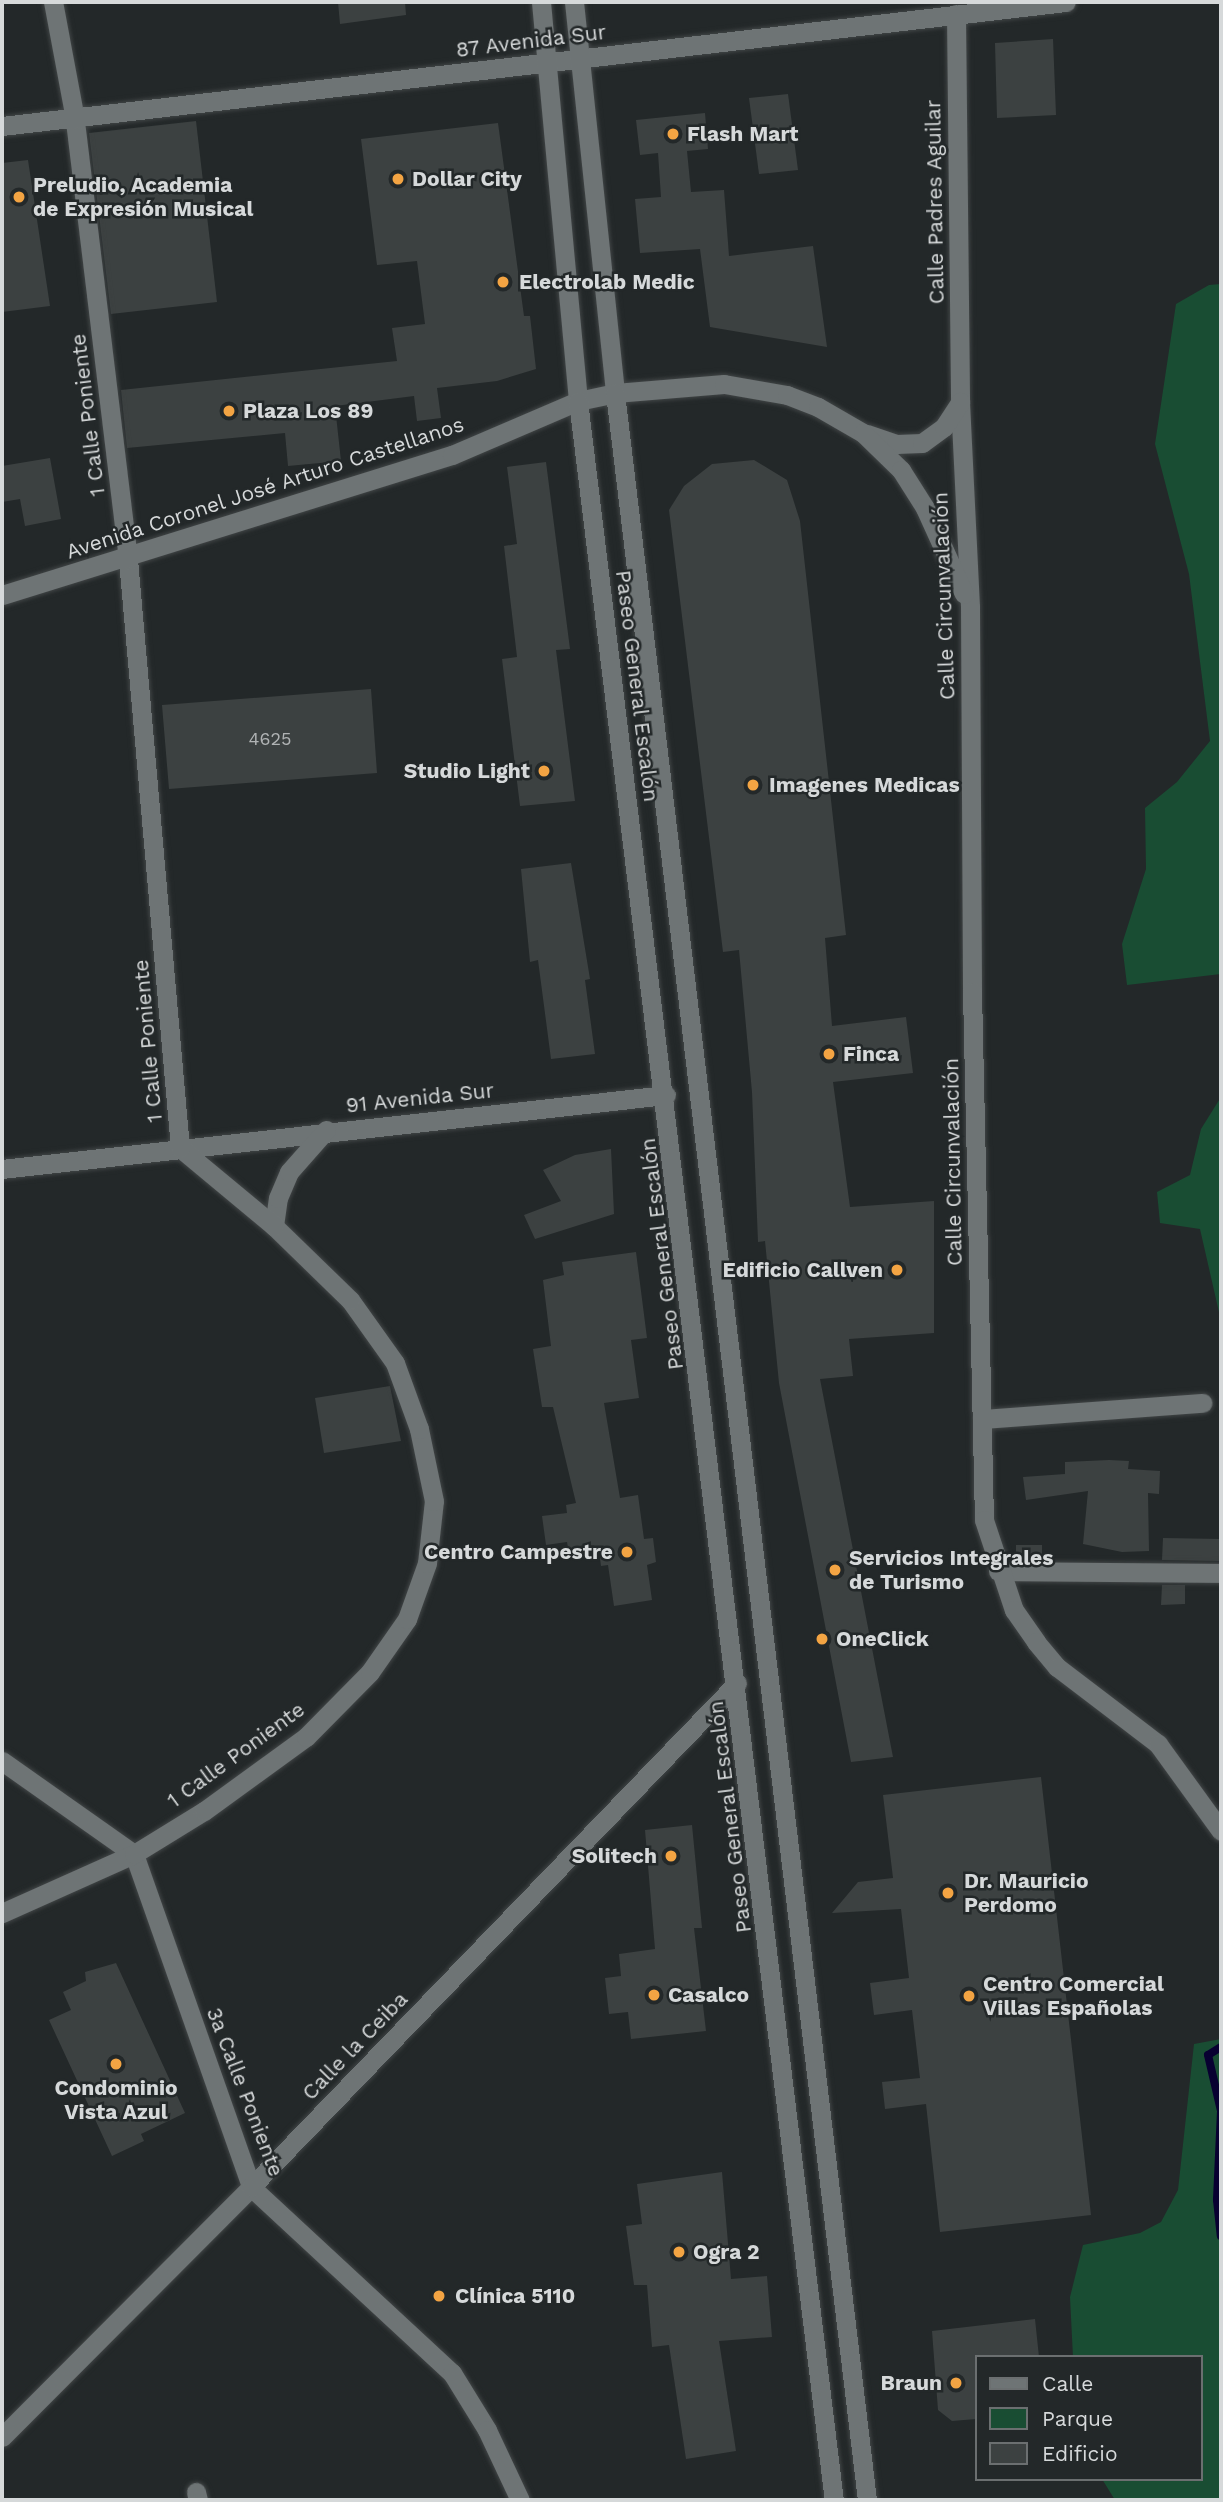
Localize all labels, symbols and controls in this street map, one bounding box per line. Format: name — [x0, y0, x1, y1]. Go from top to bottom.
street label: 87 Avenida Sur — [454, 19, 608, 63]
street label: Calle Padres Aguilar — [921, 99, 949, 305]
place label: Flash Mart — [687, 121, 798, 147]
marker: Flash Mart — [665, 126, 681, 142]
place label: Dollar City — [412, 166, 522, 192]
marker: Dollar City — [390, 171, 406, 187]
place label: Preludio, Academia de Expresión Musical — [33, 172, 253, 222]
marker: Preludio, Academia de Expresión Musical — [11, 189, 27, 205]
place label: Electrolab Medic — [519, 269, 695, 295]
marker: Electrolab Medic — [493, 272, 513, 292]
street label: 1 Calle Poniente — [66, 332, 110, 498]
place label: Plaza Los 89 — [243, 398, 374, 424]
marker: Plaza Los 89 — [221, 403, 237, 419]
street label: Avenida Coronel José Arturo Castellanos — [62, 411, 468, 565]
street label: Calle Circunvalación — [928, 492, 960, 700]
street label: Paseo General Escalón — [610, 568, 664, 804]
house number: 4625 — [249, 728, 291, 750]
place label: Studio Light — [404, 758, 530, 784]
marker: Studio Light — [536, 763, 552, 779]
place label: Imagenes Medicas — [769, 772, 960, 798]
marker: Imagenes Medicas — [743, 775, 763, 795]
street label: 1 Calle Poniente — [128, 958, 168, 1124]
place label: Finca — [843, 1041, 899, 1067]
marker: Finca — [821, 1046, 837, 1062]
street label: Calle Circunvalación — [939, 1058, 967, 1266]
street label: 91 Avenida Sur — [344, 1078, 496, 1118]
street label: Paseo General Escalón — [635, 1136, 689, 1372]
place label: Edificio Callven — [723, 1257, 883, 1283]
marker: Edificio Callven — [889, 1262, 905, 1278]
place label: Centro Campestre — [424, 1539, 613, 1565]
marker: Centro Campestre — [619, 1544, 635, 1560]
place label: Servicios Integrales de Turismo — [849, 1545, 1053, 1595]
marker: Servicios Integrales de Turismo — [827, 1562, 843, 1578]
place label: OneClick — [836, 1626, 929, 1652]
marker: OneClick — [814, 1631, 830, 1647]
street label: 1 Calle Poniente — [162, 1697, 310, 1813]
street label: Paseo General Escalón — [703, 1699, 757, 1935]
place label: Solitech — [572, 1843, 657, 1869]
marker: Solitech — [663, 1848, 679, 1864]
place label: Dr. Mauricio Perdomo — [964, 1868, 1089, 1918]
marker: Dr. Mauricio Perdomo — [938, 1883, 958, 1903]
place label: Centro Comercial Villas Españolas — [983, 1971, 1164, 2021]
place label: Casalco — [668, 1982, 749, 2008]
street label: Calle la Ceiba — [297, 1987, 413, 2105]
marker: Casalco — [646, 1987, 662, 2003]
marker: Centro Comercial Villas Españolas — [961, 1988, 977, 2004]
street label: 3a Calle Poniente — [201, 2004, 289, 2180]
marker: Condominio Vista Azul — [108, 2056, 124, 2072]
place label: Condominio Vista Azul — [54, 2075, 178, 2125]
place label: Ogra 2 — [693, 2239, 760, 2265]
marker: Ogra 2 — [671, 2244, 687, 2260]
place label: Clínica 5110 — [455, 2283, 575, 2309]
marker: Clínica 5110 — [429, 2286, 449, 2306]
legend — [974, 2355, 1202, 2481]
place label: Braun — [881, 2370, 942, 2396]
text: Calle — [1042, 2371, 1093, 2396]
marker: Braun — [948, 2375, 964, 2391]
text: Parque — [1042, 2406, 1113, 2431]
text: Edificio — [1042, 2441, 1118, 2466]

